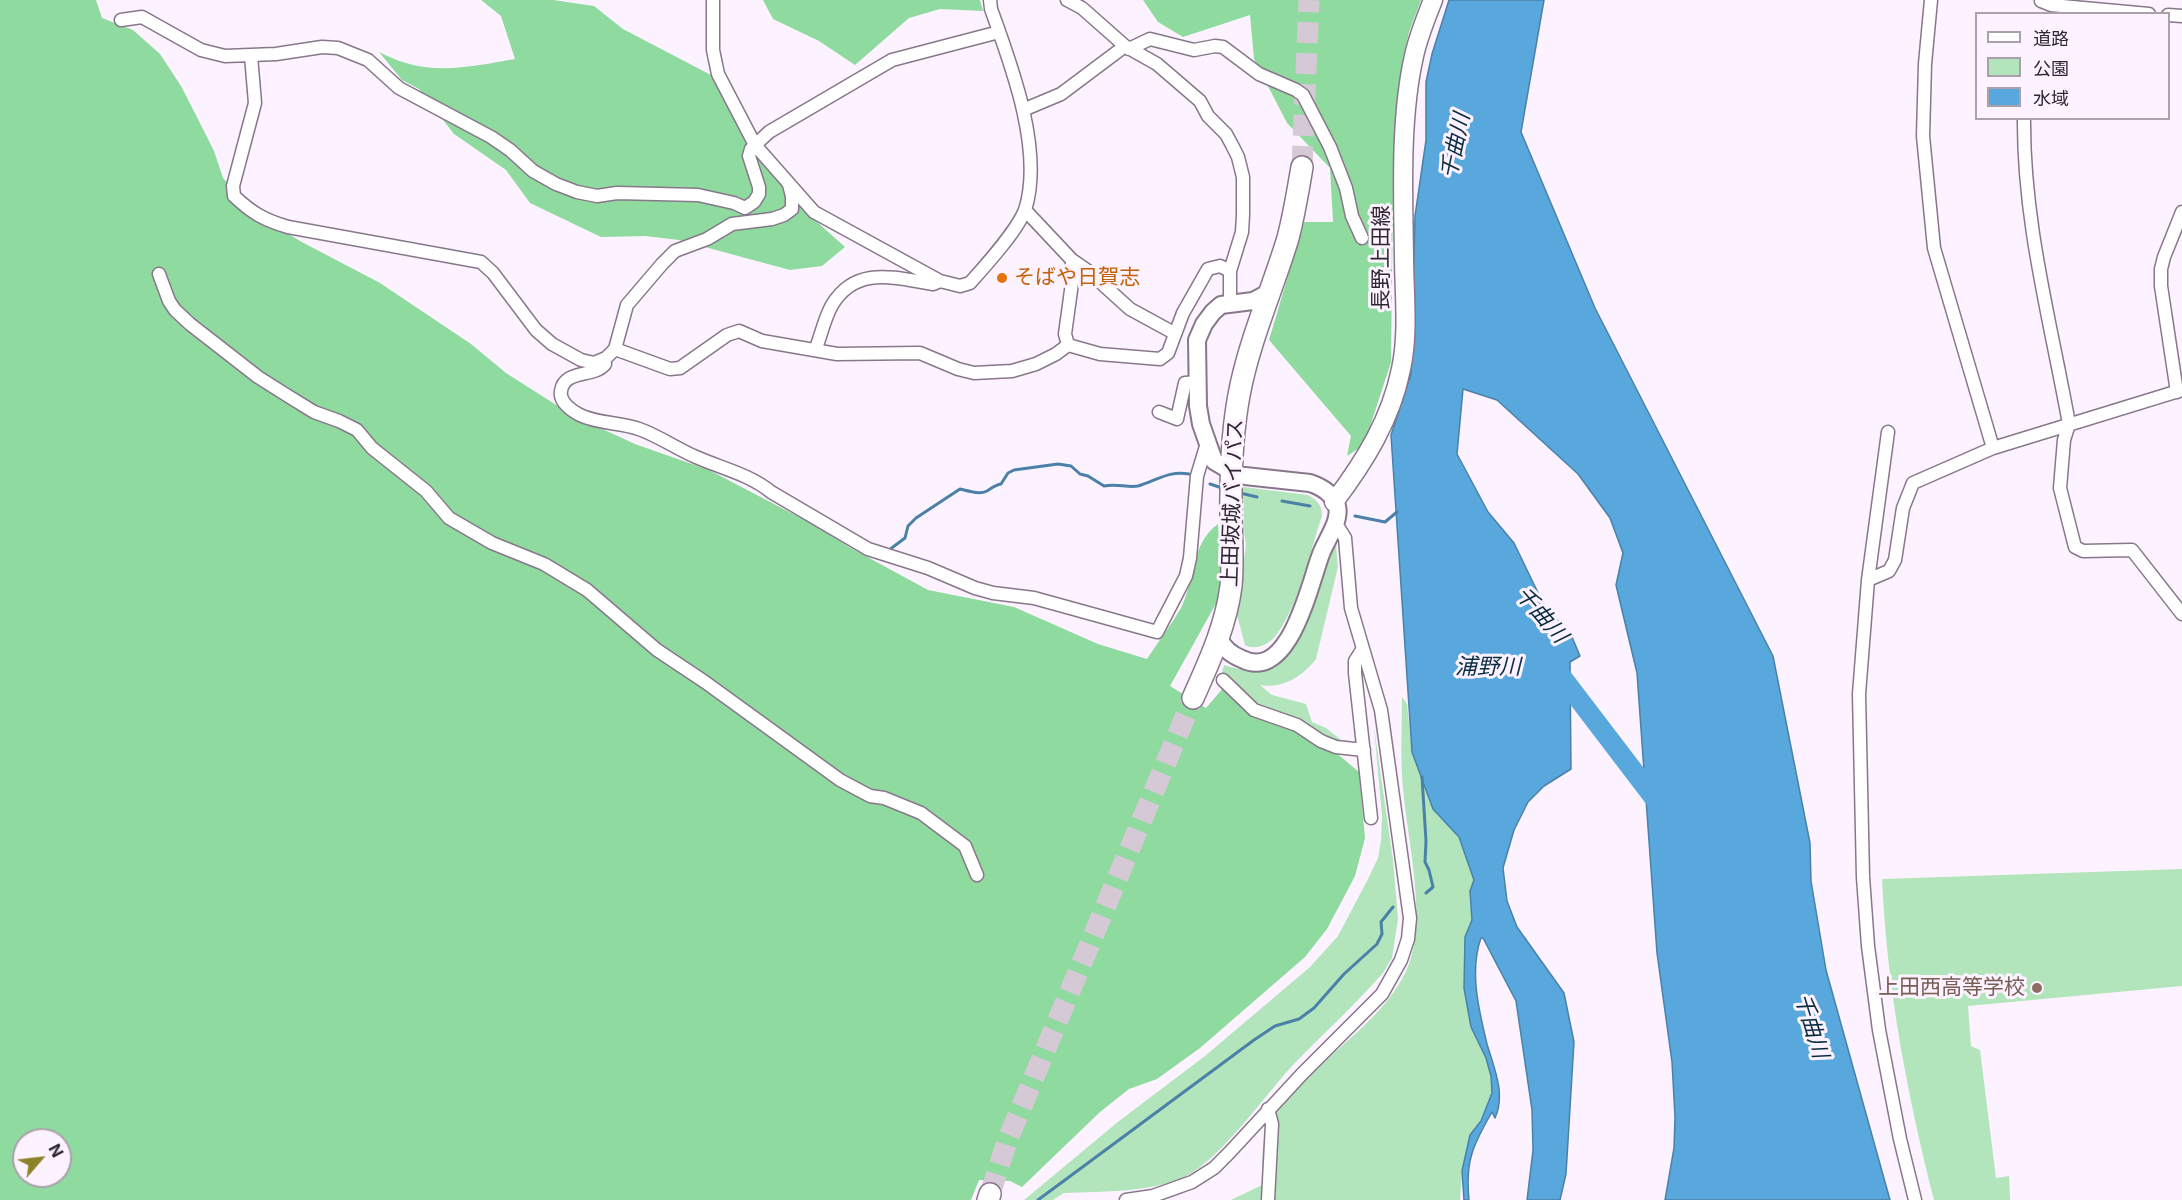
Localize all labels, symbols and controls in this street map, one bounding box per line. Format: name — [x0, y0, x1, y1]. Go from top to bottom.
legend — [1975, 12, 2170, 120]
text: 道路 — [2033, 28, 2069, 49]
text: 公園 — [2033, 58, 2069, 79]
text: 水域 — [2033, 88, 2069, 109]
water label: 千曲川 — [1436, 111, 1476, 181]
street label: 長野上田線 — [1369, 206, 1395, 310]
place label: そばや日賀志 — [1014, 265, 1140, 291]
marker: そばや日賀志 — [995, 271, 1009, 285]
street label: 上田坂城バイパス — [1217, 419, 1249, 587]
water label: 千曲川 — [1509, 581, 1573, 649]
water label: 浦野川 — [1455, 654, 1521, 680]
place label: 上田西高等学校 — [1878, 975, 2025, 1001]
marker: 上田西高等学校 — [2030, 981, 2044, 995]
water label: 千曲川 — [1789, 991, 1833, 1061]
north arrow — [12, 1128, 72, 1188]
text: N — [44, 1140, 68, 1161]

